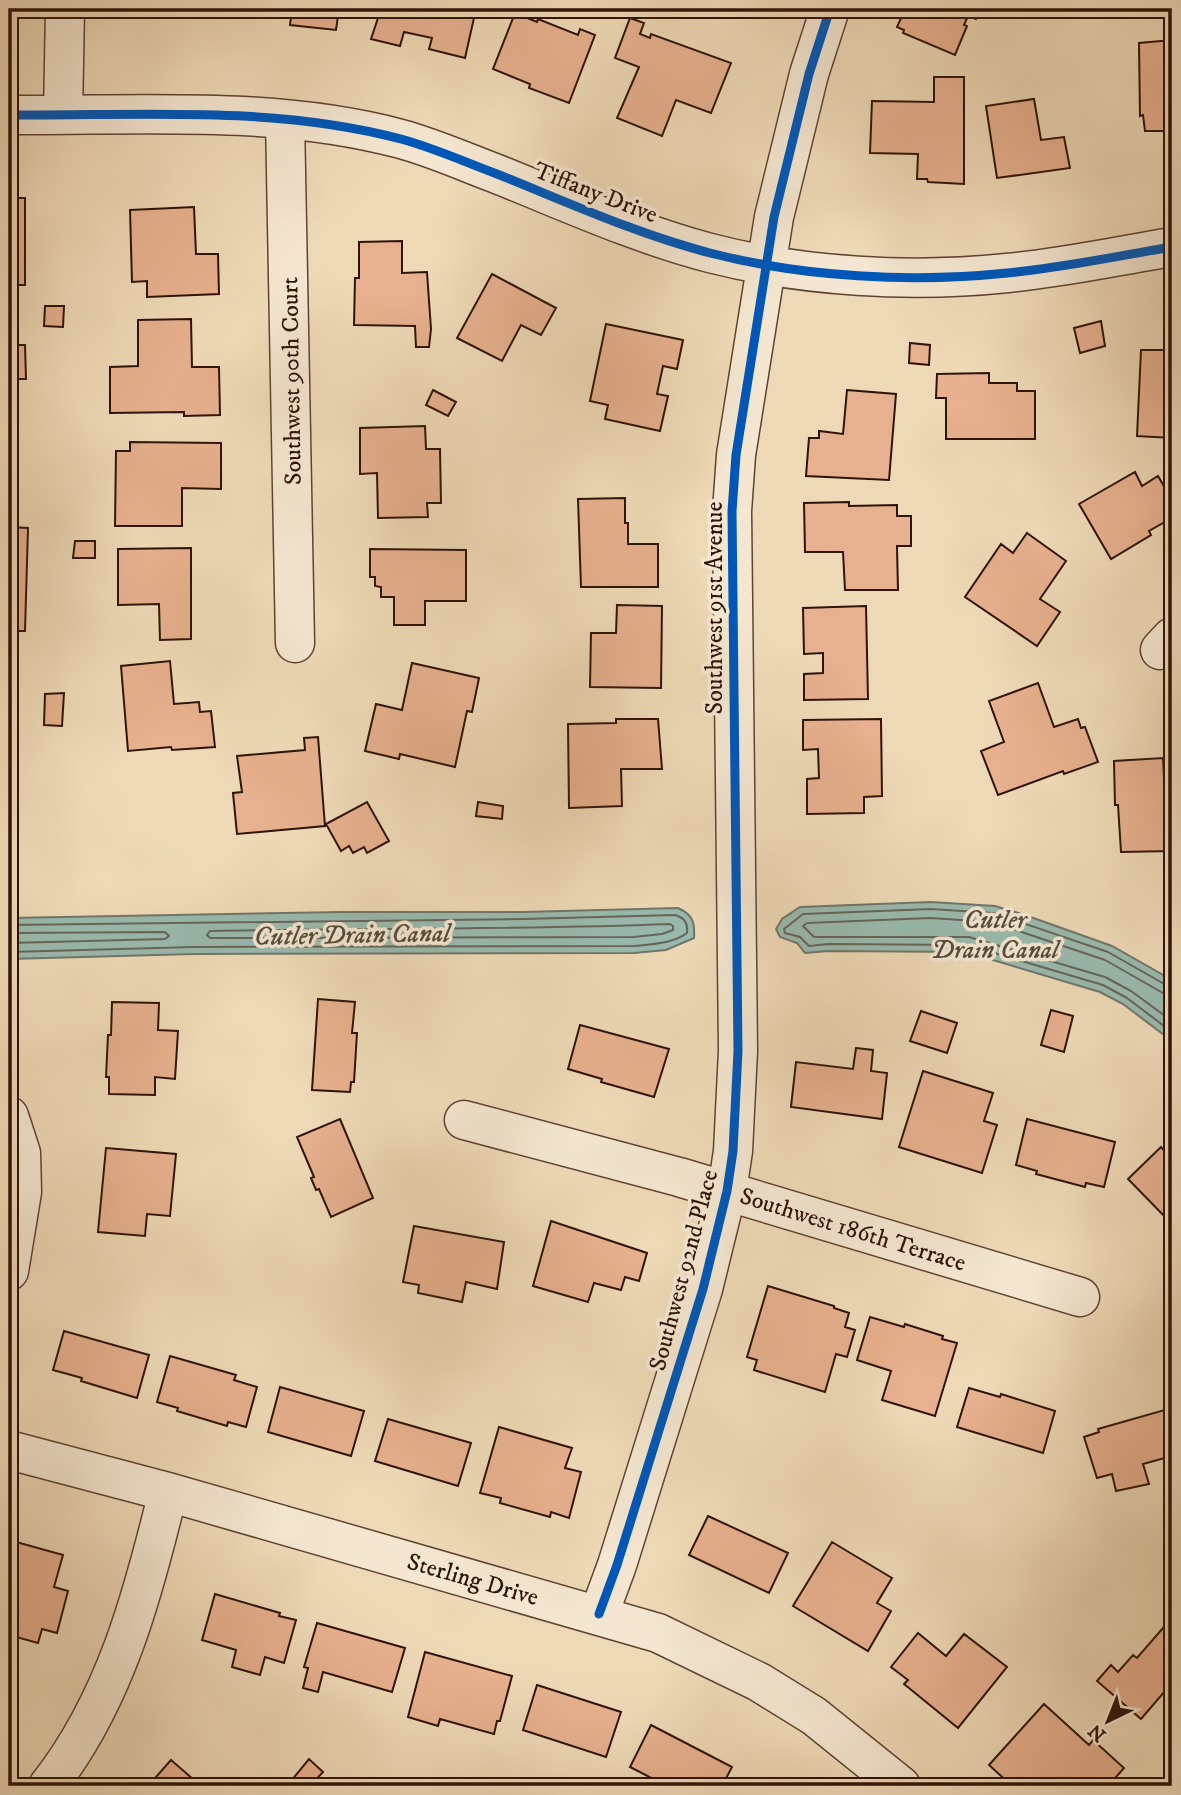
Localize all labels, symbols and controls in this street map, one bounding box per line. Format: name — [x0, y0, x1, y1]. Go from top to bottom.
street label: Tiffany Drive — [530, 156, 662, 230]
street label: Southwest 90th Court — [275, 276, 309, 485]
street label: Southwest 91st Avenue — [700, 502, 730, 714]
water label: Cutler Drain Canal — [931, 904, 1062, 967]
water label: Cutler Drain Canal — [254, 917, 454, 954]
street label: Southwest 92nd Place — [643, 1166, 725, 1374]
street label: Southwest 186th Terrace — [736, 1181, 969, 1279]
street label: Sterling Drive — [404, 1547, 542, 1613]
north arrow — [1072, 1686, 1142, 1756]
text: N — [1084, 1718, 1111, 1746]

